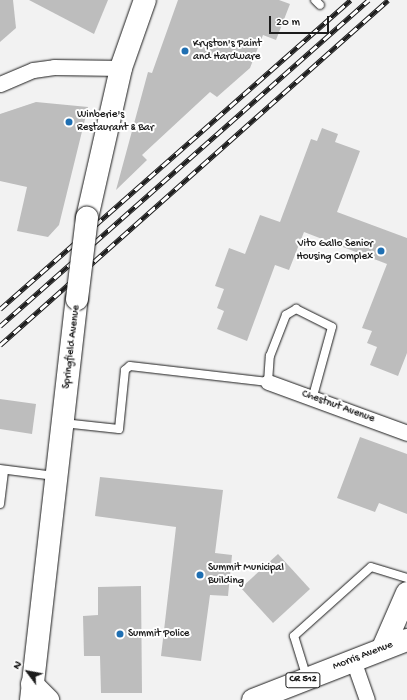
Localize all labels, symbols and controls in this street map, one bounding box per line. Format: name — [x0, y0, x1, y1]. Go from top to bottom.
scale bar — [271, 8, 331, 34]
text: 20 m — [276, 16, 300, 30]
place label: Kryston's Paint and Hardware — [193, 38, 262, 64]
marker: Kryston's Paint and Hardware — [180, 46, 190, 56]
place label: Winberie's Restaurant & Bar — [77, 109, 154, 135]
marker: Winberie's Restaurant & Bar — [64, 117, 74, 127]
place label: Vito Gallo Senior Housing Complex — [297, 238, 373, 264]
marker: Vito Gallo Senior Housing Complex — [376, 246, 386, 256]
street label: Springfield Avenue — [60, 304, 84, 390]
street label: Chestnut Avenue — [300, 388, 376, 426]
place label: Summit Municipal Building — [208, 562, 284, 588]
marker: Summit Municipal Building — [195, 570, 205, 580]
place label: Summit Police — [128, 627, 189, 641]
marker: Summit Police — [115, 629, 125, 639]
street label: Morris Avenue — [331, 639, 395, 673]
north arrow — [8, 652, 48, 692]
text: N — [11, 659, 25, 672]
road number: CR 512 — [285, 672, 321, 688]

